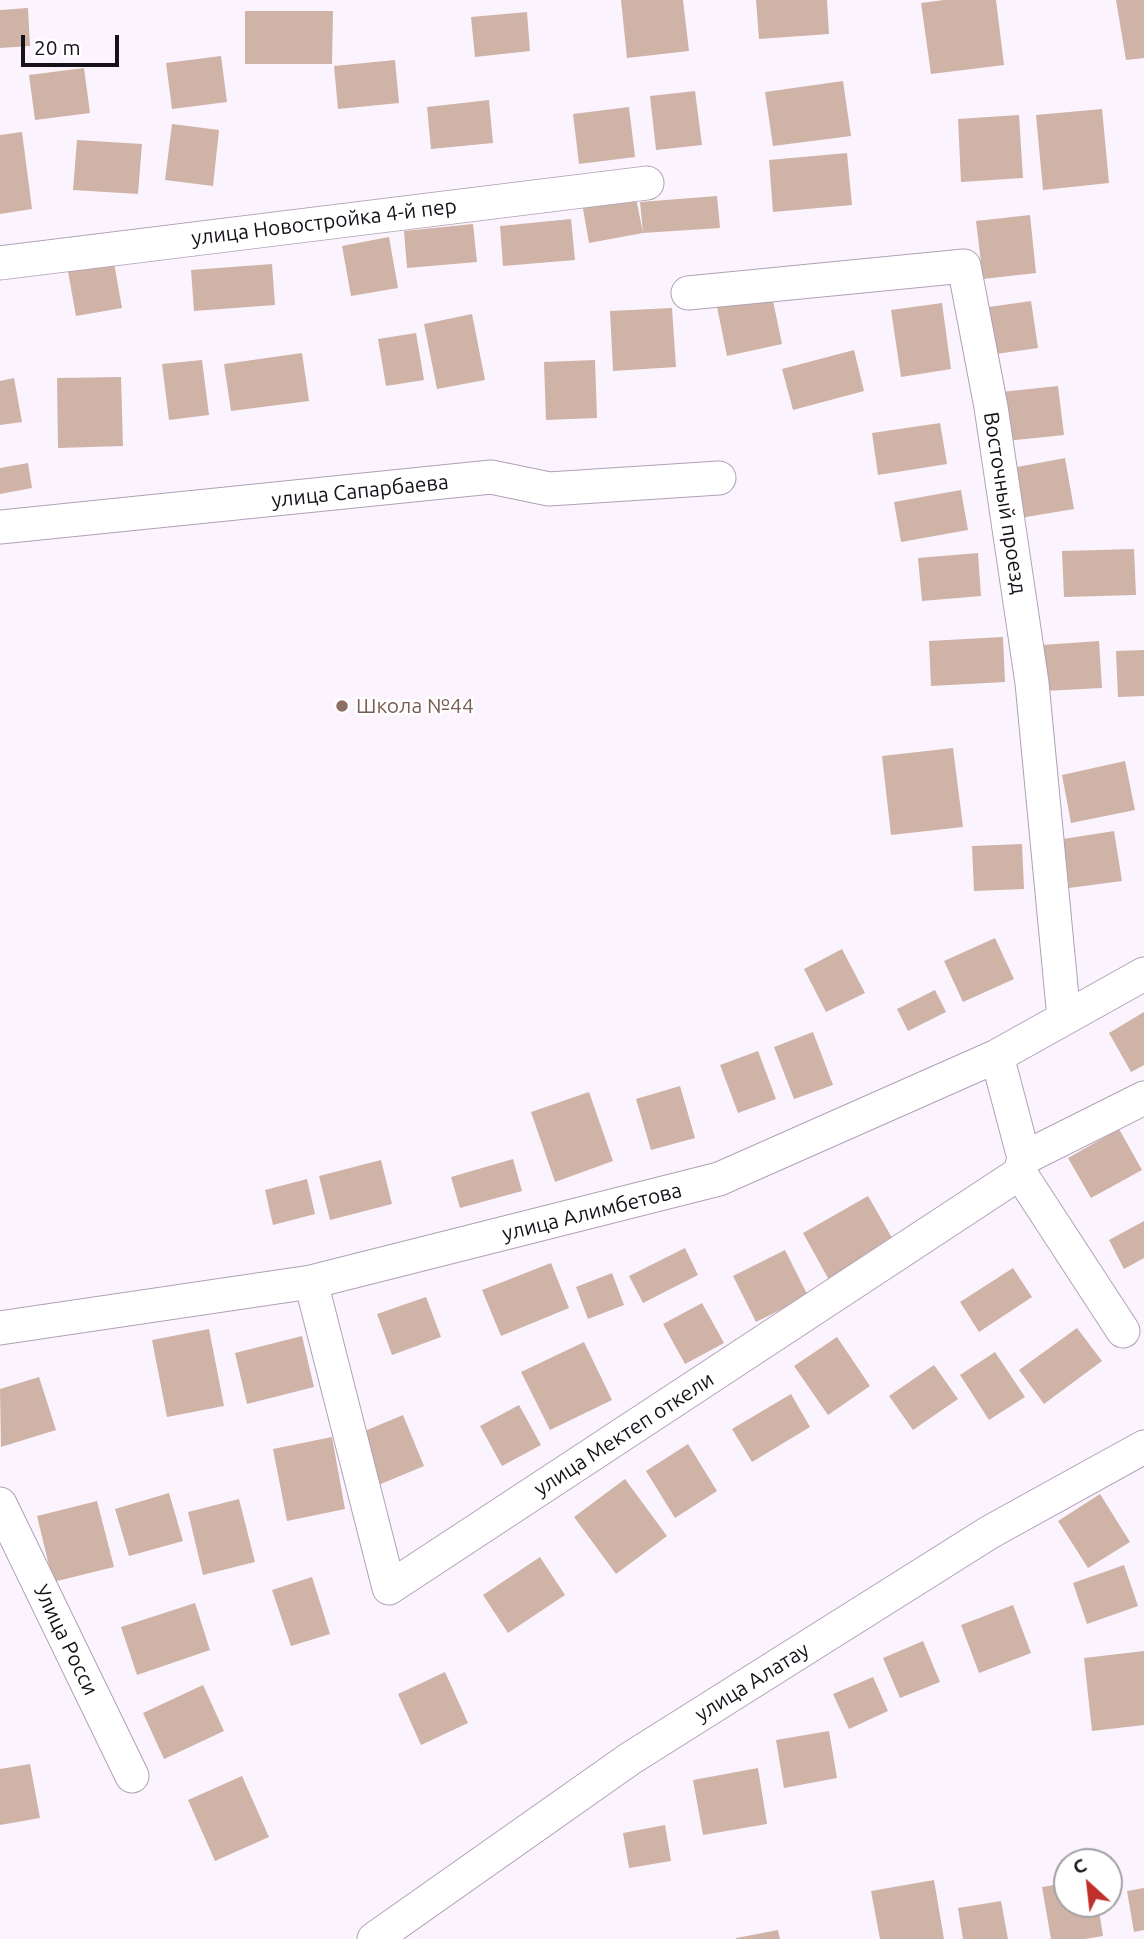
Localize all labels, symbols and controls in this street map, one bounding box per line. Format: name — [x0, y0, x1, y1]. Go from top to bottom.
scale bar — [24, 21, 122, 65]
text: 20 m — [34, 35, 81, 59]
street label: улица Новостройка 4-й пер — [190, 193, 458, 251]
street label: Восточный проезд — [978, 410, 1032, 596]
street label: улица Сапарбаева — [270, 469, 450, 513]
place label: Школа №44 — [356, 693, 474, 719]
marker: Школа №44 — [334, 698, 350, 714]
street label: улица Алимбетова — [500, 1177, 684, 1247]
street label: улица Мектеп откели — [529, 1366, 719, 1502]
street label: Улица Росси — [28, 1581, 104, 1699]
street label: улица Алатау — [690, 1637, 814, 1727]
north arrow — [1053, 1848, 1123, 1918]
text: С — [1069, 1854, 1090, 1879]

